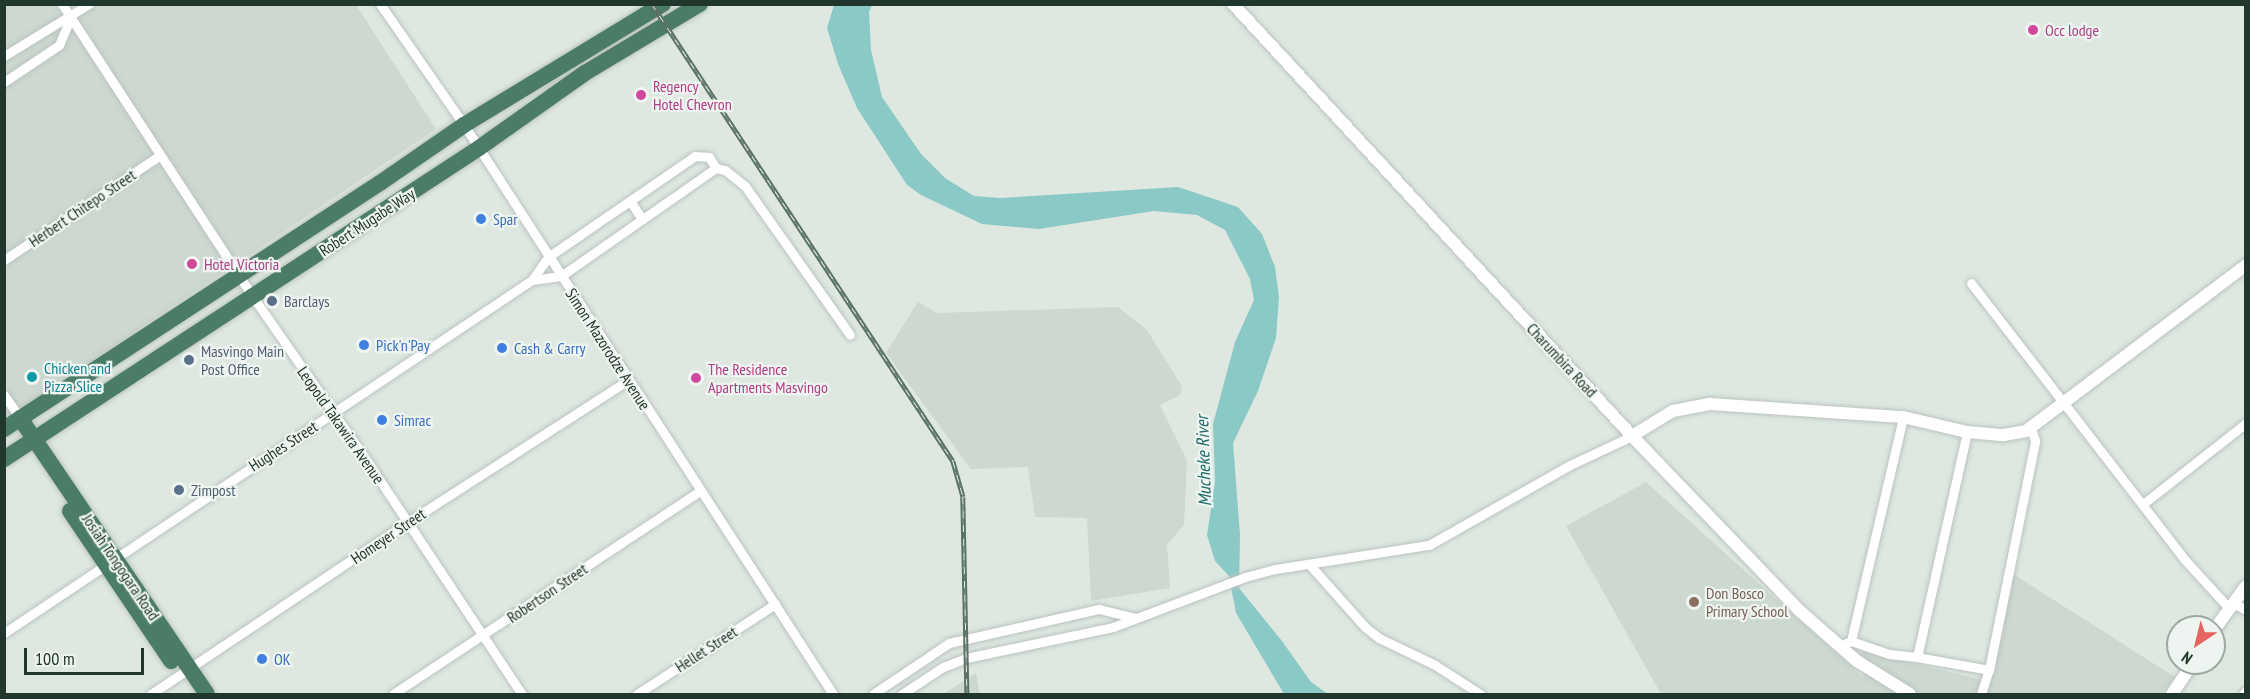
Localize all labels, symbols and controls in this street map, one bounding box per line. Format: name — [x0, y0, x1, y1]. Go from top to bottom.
place label: Occ lodge — [2045, 20, 2099, 40]
marker: Occ lodge — [2026, 23, 2040, 37]
place label: Regency Hotel Chevron — [653, 76, 732, 114]
marker: Regency Hotel Chevron — [634, 88, 648, 102]
street label: Herbert Chitepo Street — [25, 165, 139, 251]
street label: Robert Mugabe Way — [316, 184, 418, 260]
place label: Spar — [493, 209, 518, 229]
marker: Spar — [474, 212, 488, 226]
place label: Hotel Victoria — [204, 254, 280, 274]
marker: Hotel Victoria — [185, 257, 199, 271]
street label: Simon Mazorodze Avenue — [561, 284, 655, 414]
place label: Barclays — [284, 291, 330, 311]
marker: Barclays — [265, 294, 279, 308]
street label: Charumbira Road — [1523, 319, 1601, 401]
place label: Pick'n'Pay — [376, 335, 430, 355]
marker: Pick'n'Pay — [357, 338, 371, 352]
place label: Cash & Carry — [514, 338, 586, 358]
place label: Masvingo Main Post Office — [201, 341, 284, 379]
marker: Cash & Carry — [495, 341, 509, 355]
marker: Masvingo Main Post Office — [182, 353, 196, 367]
place label: Chicken and Pizza Slice — [44, 358, 111, 396]
place label: The Residence Apartments Masvingo — [708, 359, 828, 397]
street label: Leopold Takawira Avenue — [293, 362, 389, 488]
marker: Chicken and Pizza Slice — [25, 370, 39, 384]
marker: The Residence Apartments Masvingo — [689, 371, 703, 385]
place label: Simrac — [394, 410, 431, 430]
marker: Simrac — [375, 413, 389, 427]
water label: Mucheke River — [1192, 415, 1216, 507]
street label: Hughes Street — [245, 417, 321, 475]
place label: Zimpost — [191, 480, 236, 500]
marker: Zimpost — [172, 483, 186, 497]
street label: Homeyer Street — [347, 504, 429, 568]
street label: Josiah Tongogara Road — [78, 510, 164, 624]
street label: Robertson Street — [503, 559, 591, 627]
place label: Don Bosco Primary School — [1706, 583, 1788, 621]
marker: Don Bosco Primary School — [1687, 595, 1701, 609]
north arrow — [2166, 615, 2226, 675]
street label: Hellet Street — [671, 622, 741, 676]
scale bar — [27, 636, 147, 674]
text: 100 m — [35, 647, 75, 670]
text: N — [2178, 647, 2196, 669]
place label: OK — [274, 649, 291, 669]
marker: OK — [255, 652, 269, 666]

